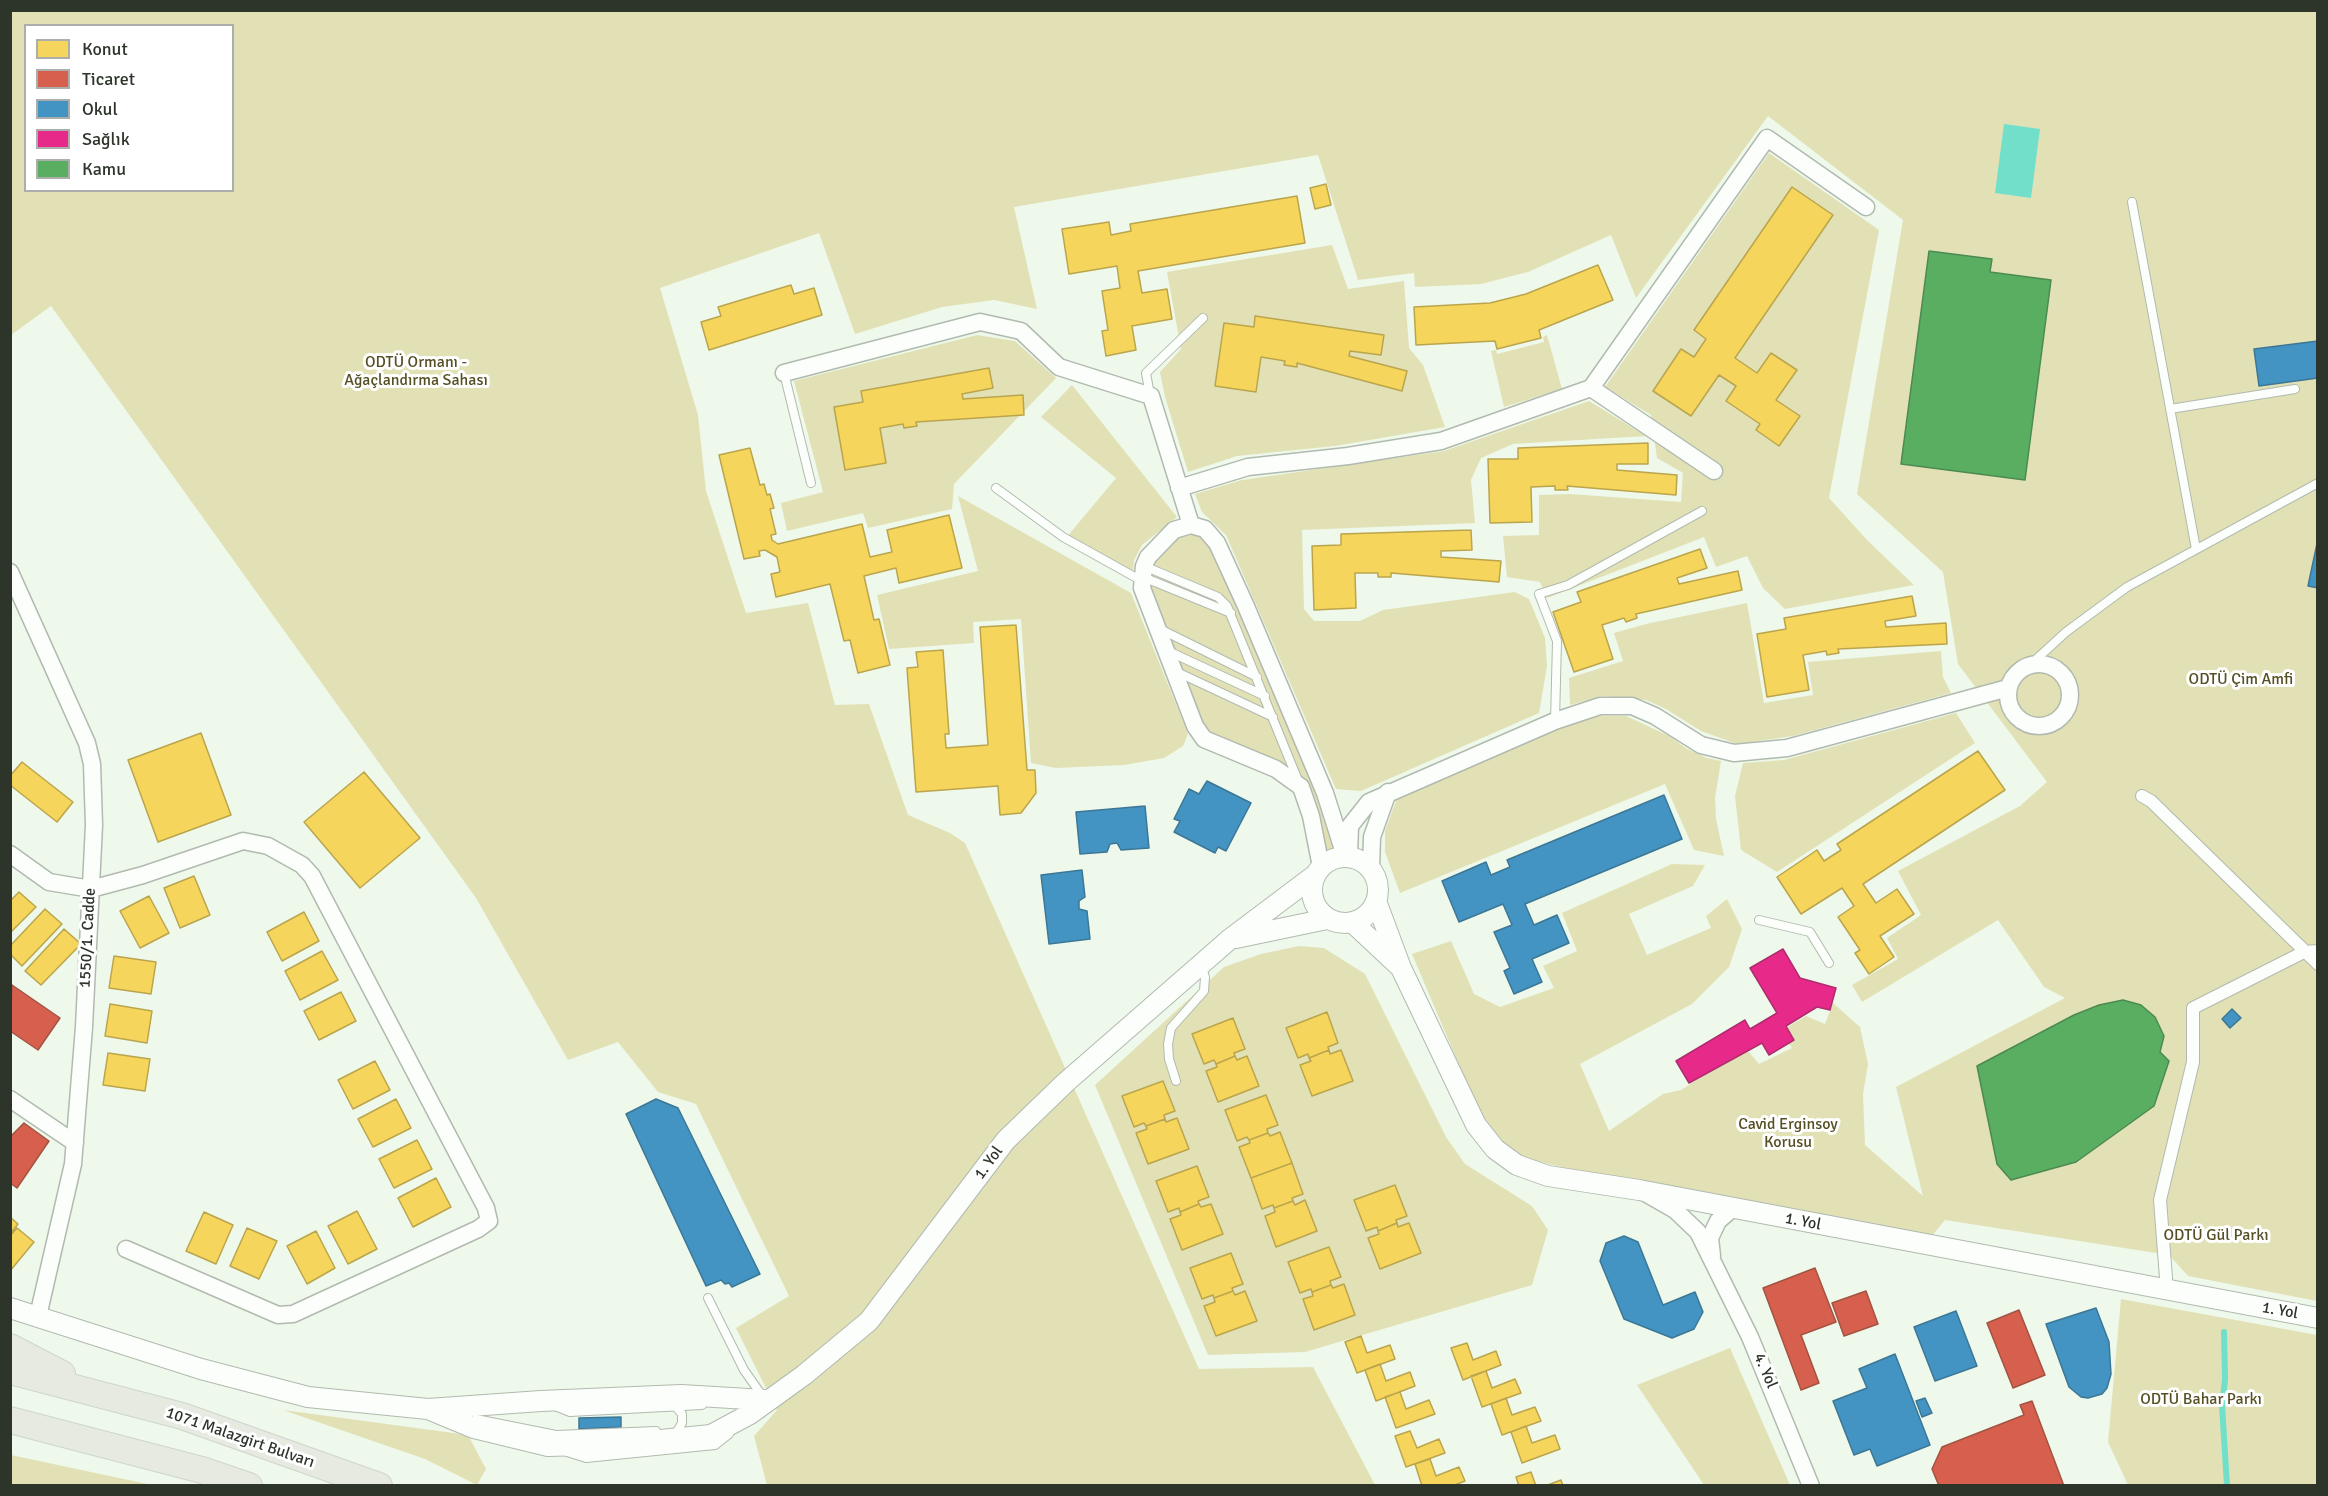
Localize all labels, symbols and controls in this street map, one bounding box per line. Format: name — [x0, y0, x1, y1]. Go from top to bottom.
legend — [24, 24, 234, 192]
text: Konut — [82, 38, 128, 60]
text: Ticaret — [82, 68, 135, 90]
text: Okul — [82, 98, 118, 120]
text: Sağlık — [82, 128, 130, 150]
text: Kamu — [82, 158, 126, 180]
park label: ODTÜ Ormanı - Ağaçlandırma Sahası — [344, 353, 488, 391]
park label: ODTÜ Çim Amfi — [2189, 670, 2293, 690]
street label: 1550/1. Cadde — [76, 887, 100, 989]
park label: Cavid Erginsoy Korusu — [1738, 1115, 1838, 1153]
street label: 1. Yol — [971, 1143, 1007, 1183]
street label: 1. Yol — [1783, 1209, 1823, 1235]
park label: ODTÜ Gül Parkı — [2164, 1226, 2268, 1246]
street label: 1. Yol — [2260, 1298, 2300, 1324]
street label: 4. Yol — [1749, 1350, 1781, 1392]
park label: ODTÜ Bahar Parkı — [2140, 1390, 2262, 1410]
street label: 1071 Malazgirt Bulvarı — [163, 1404, 317, 1472]

